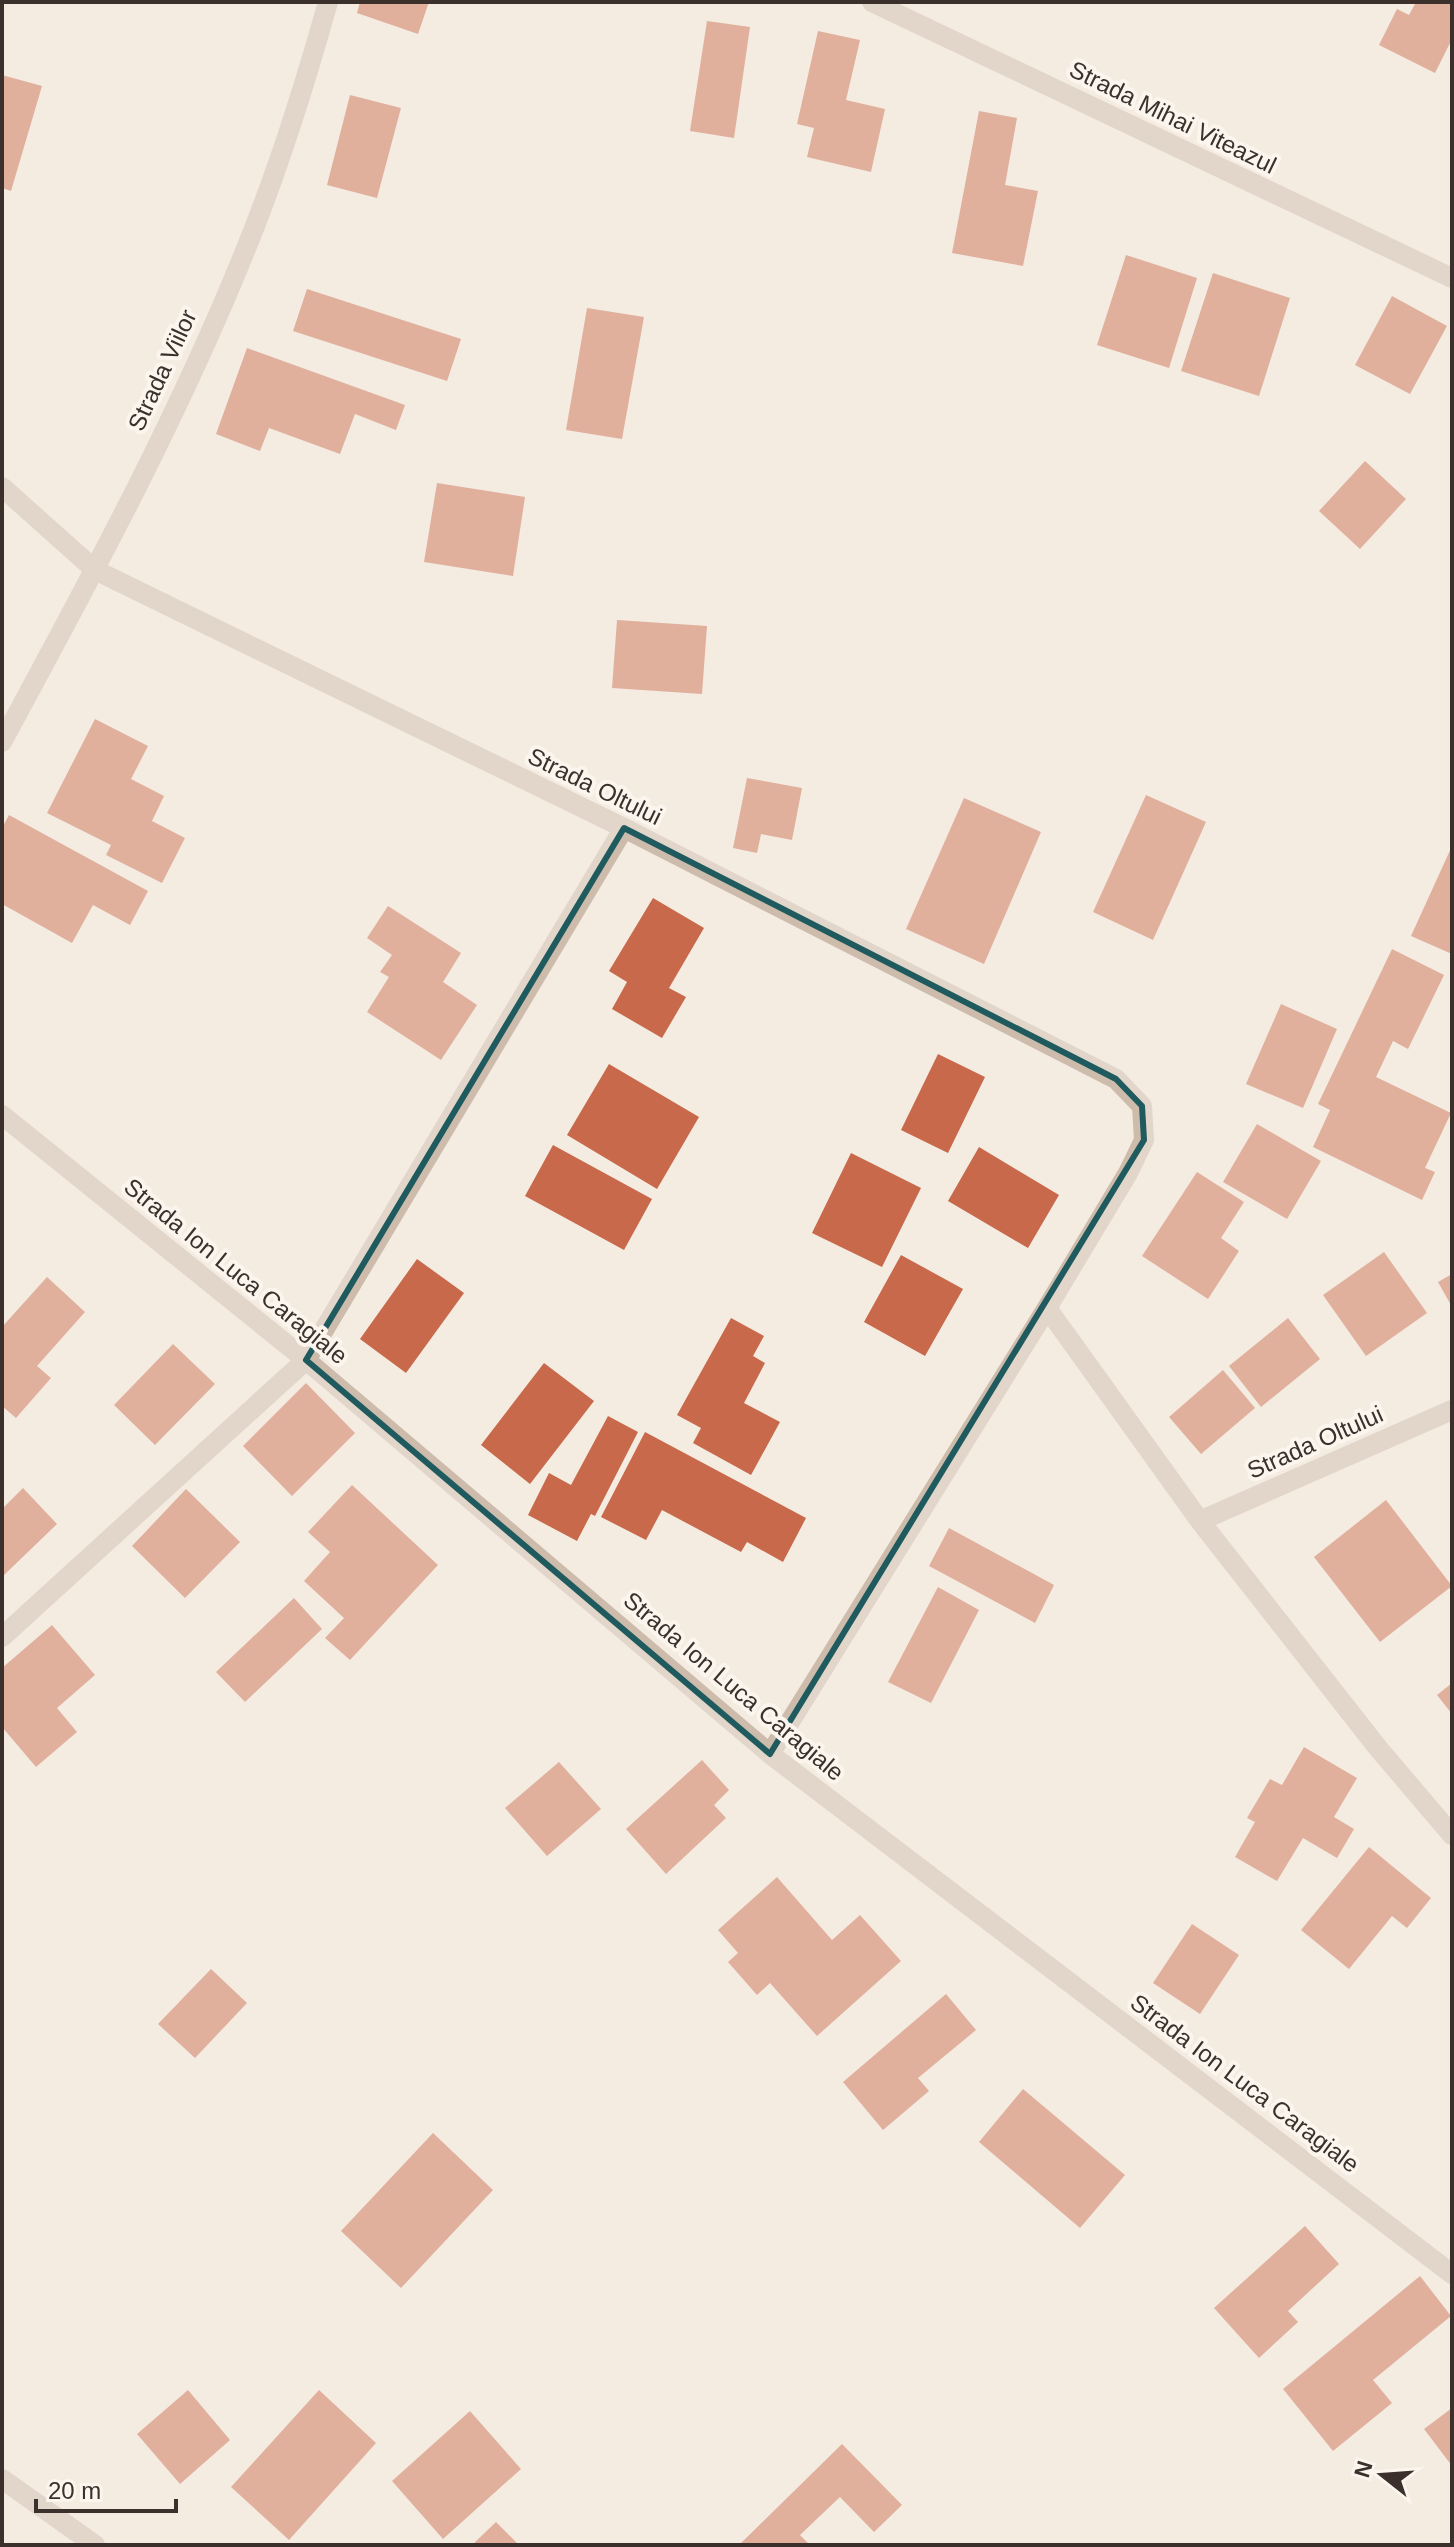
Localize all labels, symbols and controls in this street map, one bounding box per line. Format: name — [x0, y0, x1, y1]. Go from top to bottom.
street label: Strada Mihai Viteazul — [1065, 55, 1281, 179]
street label: Strada Viilor — [122, 305, 202, 435]
street label: Strada Oltului — [524, 742, 666, 830]
street label: Strada Ion Luca Caragiale — [119, 1173, 353, 1369]
street label: Strada Oltului — [1243, 1400, 1387, 1484]
street label: Strada Ion Luca Caragiale — [619, 1586, 849, 1786]
street label: Strada Ion Luca Caragiale — [1126, 1988, 1364, 2178]
north arrow — [1342, 2435, 1422, 2515]
text: N — [1349, 2458, 1378, 2481]
scale bar — [36, 2463, 176, 2513]
text: 20 m — [48, 2477, 101, 2504]

